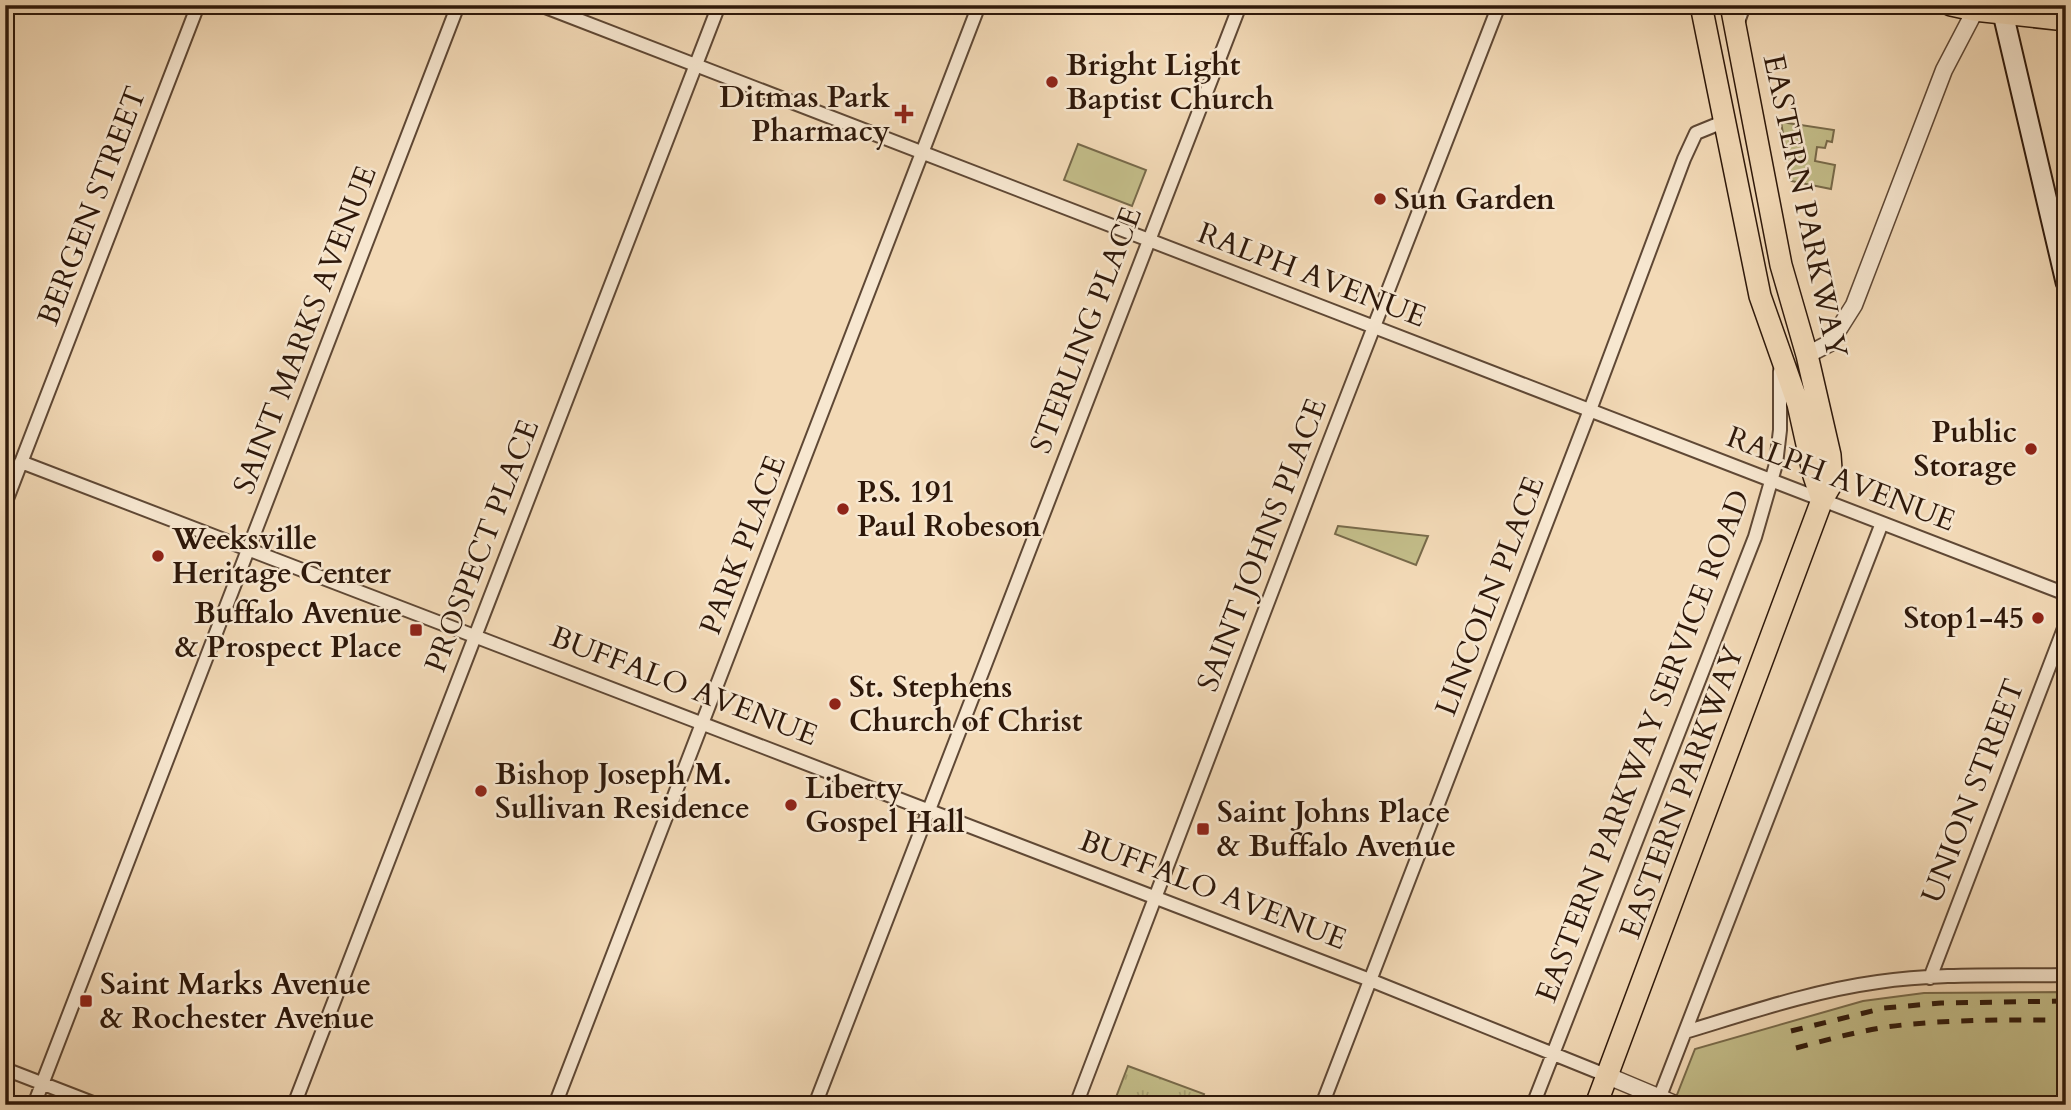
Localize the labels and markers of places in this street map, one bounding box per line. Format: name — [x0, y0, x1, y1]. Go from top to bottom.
place label: Bright Light Baptist Church — [1066, 45, 1274, 120]
marker: Bright Light Baptist Church — [1044, 74, 1060, 90]
place label: Ditmas Park Pharmacy — [719, 77, 890, 152]
marker: Ditmas Park Pharmacy — [896, 106, 912, 122]
place label: Sun Garden — [1394, 179, 1555, 220]
marker: Sun Garden — [1372, 191, 1388, 207]
place label: Public Storage — [1914, 412, 2017, 487]
marker: Public Storage — [2023, 441, 2039, 457]
place label: P.S. 191 Paul Robeson — [857, 472, 1041, 547]
marker: P.S. 191 Paul Robeson — [835, 501, 851, 517]
place label: Weeksville Heritage Center — [171, 519, 392, 594]
marker: Weeksville Heritage Center — [150, 548, 166, 564]
place label: Buffalo Avenue & Prospect Place — [175, 593, 402, 668]
place label: Stop1-45 — [1903, 598, 2024, 639]
marker: Stop1-45 — [2030, 610, 2046, 626]
marker: Buffalo Avenue & Prospect Place — [408, 622, 424, 638]
place label: St. Stephens Church of Christ — [849, 667, 1083, 742]
marker: St. Stephens Church of Christ — [827, 696, 843, 712]
place label: Bishop Joseph M. Sullivan Residence — [495, 754, 750, 829]
place label: Liberty Gospel Hall — [805, 768, 965, 843]
marker: Bishop Joseph M. Sullivan Residence — [473, 783, 489, 799]
place label: Saint Johns Place & Buffalo Avenue — [1217, 792, 1456, 867]
marker: Liberty Gospel Hall — [783, 797, 799, 813]
marker: Saint Johns Place & Buffalo Avenue — [1195, 821, 1211, 837]
place label: Saint Marks Avenue & Rochester Avenue — [100, 964, 375, 1039]
marker: Saint Marks Avenue & Rochester Avenue — [78, 993, 94, 1009]

